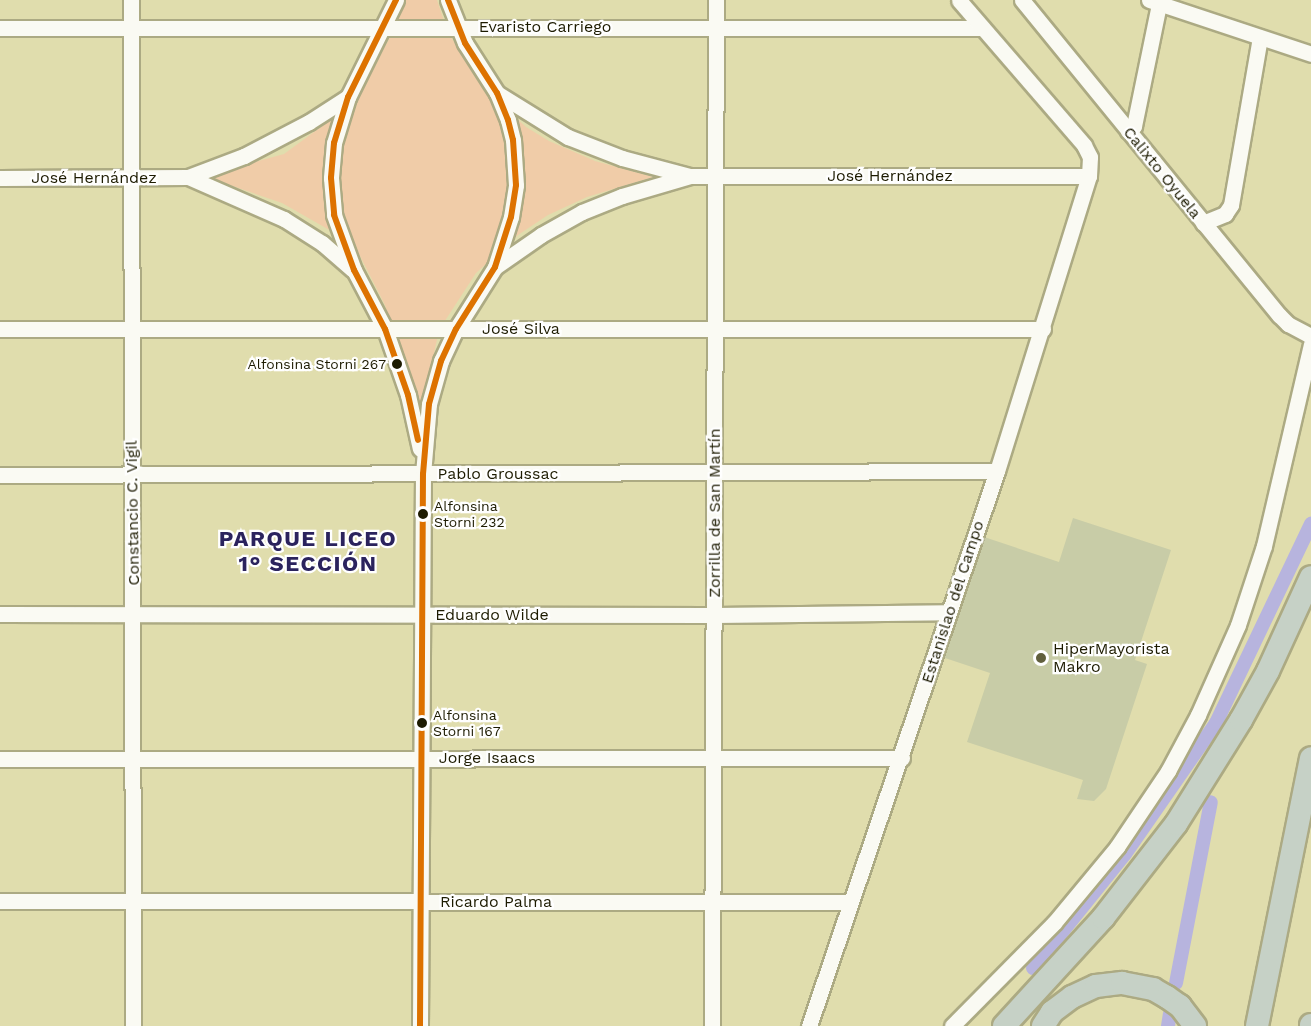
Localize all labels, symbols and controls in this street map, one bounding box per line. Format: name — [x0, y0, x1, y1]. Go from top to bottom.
street label: Evaristo Carriego — [479, 17, 611, 37]
street label: Calixto Oyuela — [1119, 123, 1205, 223]
street label: José Hernández — [827, 166, 953, 186]
street label: José Hernández — [31, 168, 157, 188]
street label: José Silva — [482, 319, 560, 339]
place label: Alfonsina Storni 267 — [247, 356, 386, 372]
marker: Alfonsina Storni 267 — [391, 358, 403, 370]
street label: Zorrilla de San Martín — [705, 428, 725, 598]
street label: Constancio C. Vigil — [122, 440, 144, 586]
street label: Pablo Groussac — [437, 464, 559, 484]
place label: Alfonsina Storni 232 — [434, 498, 505, 530]
marker: Alfonsina Storni 232 — [417, 508, 429, 520]
street label: Estanislao del Campo — [918, 518, 988, 686]
district label: PARQUE LICEO 1° SECCIÓN — [219, 525, 397, 576]
street label: Eduardo Wilde — [435, 605, 549, 625]
place label: HiperMayorista Makro — [1053, 639, 1170, 677]
marker: HiperMayorista Makro — [1034, 651, 1048, 665]
place label: Alfonsina Storni 167 — [433, 707, 501, 740]
marker: Alfonsina Storni 167 — [416, 717, 428, 729]
street label: Jorge Isaacs — [439, 748, 535, 768]
street label: Ricardo Palma — [440, 892, 552, 912]

